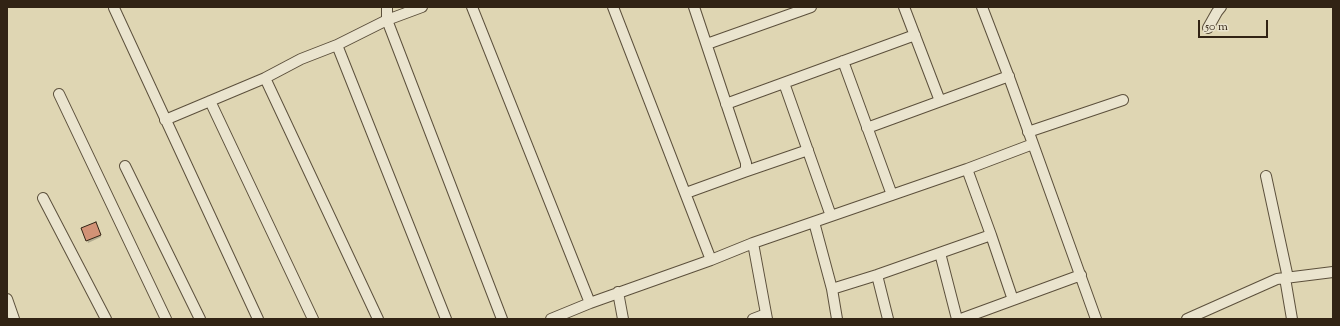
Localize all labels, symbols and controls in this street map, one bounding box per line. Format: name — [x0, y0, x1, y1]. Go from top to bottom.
scale bar — [1200, 12, 1270, 38]
text: 50 m — [1205, 18, 1228, 36]

